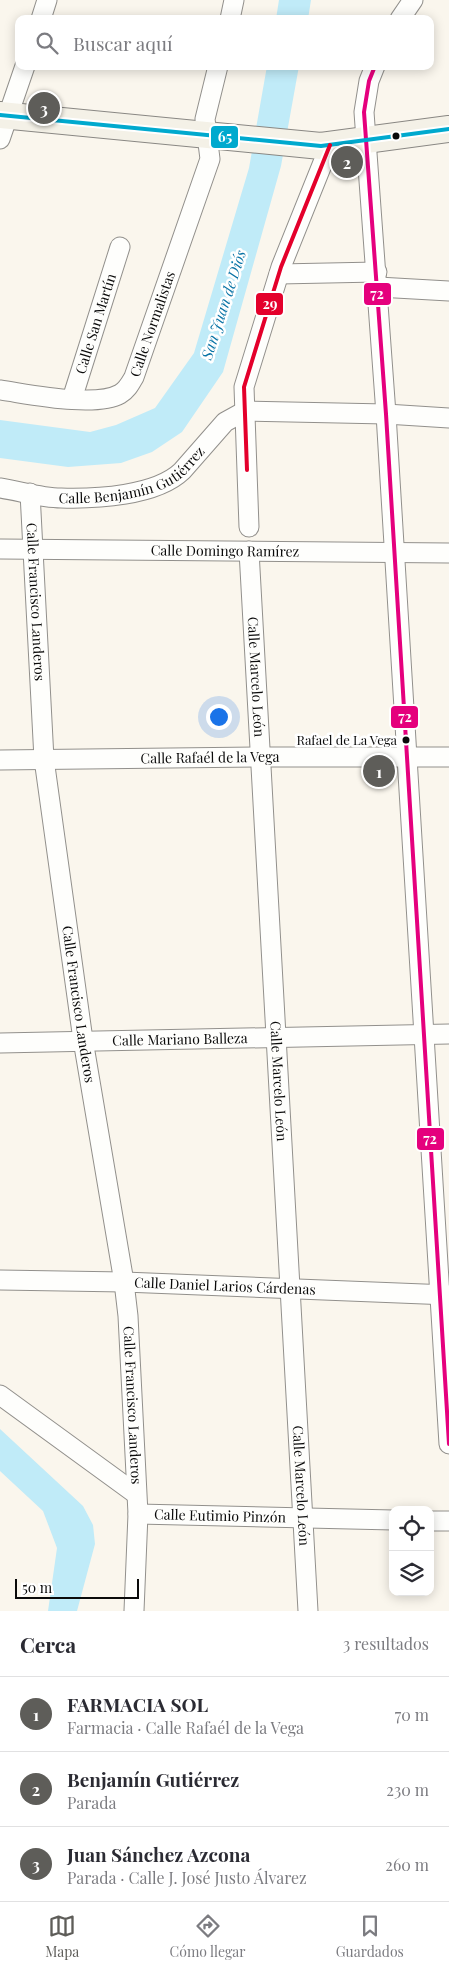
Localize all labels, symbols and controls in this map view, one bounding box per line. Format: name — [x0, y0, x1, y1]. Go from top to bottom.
search box — [15, 15, 434, 70]
icon: search — [33, 29, 61, 57]
text: Buscar aquí — [73, 30, 173, 56]
pin: 3 — [28, 89, 60, 127]
line badge: 65 — [210, 125, 239, 149]
text: 65 — [218, 127, 232, 146]
unlabelled marker — [391, 131, 401, 141]
pin: 2 — [331, 143, 363, 181]
water label: San Juan de Diós — [196, 247, 250, 363]
street label: Calle Normalistas — [125, 268, 179, 379]
street label: Calle San Martín — [71, 270, 120, 376]
line badge: 72 — [363, 282, 392, 306]
text: 72 — [370, 284, 384, 303]
line badge: 29 — [255, 292, 284, 316]
text: 29 — [262, 294, 278, 313]
street label: Calle Benjamín Gutiérrez — [58, 442, 209, 507]
street label: Calle Francisco Landeros — [23, 522, 50, 681]
street label: Calle Domingo Ramírez — [151, 540, 300, 561]
street label: Calle Marcelo León — [244, 616, 269, 738]
your location — [206, 704, 232, 730]
line badge: 72 — [390, 705, 419, 729]
text: 72 — [398, 707, 412, 726]
place label: Rafael de La Vega — [296, 731, 398, 748]
marker: Rafael de La Vega — [401, 735, 411, 745]
street label: Calle Rafaél de la Vega — [140, 747, 279, 767]
pin: 1 — [363, 752, 395, 790]
street label: Calle Francisco Landeros — [58, 924, 100, 1084]
street label: Calle Marcelo León — [266, 1020, 292, 1142]
street label: Calle Mariano Balleza — [112, 1028, 248, 1050]
line badge: 72 — [416, 1127, 445, 1151]
text: 72 — [423, 1129, 437, 1148]
street label: Calle Daniel Larios Cárdenas — [134, 1272, 316, 1299]
street label: Calle Francisco Landeros — [120, 1325, 146, 1485]
street label: Calle Marcelo León — [289, 1425, 314, 1547]
street label: Calle Eutimio Pinzón — [154, 1504, 287, 1526]
map controls — [389, 1506, 434, 1596]
button: locate — [389, 1506, 434, 1551]
button: layers — [389, 1551, 434, 1596]
scale bar — [15, 1576, 139, 1599]
text: 50 m — [22, 1578, 52, 1597]
text: Cerca — [20, 1630, 76, 1658]
text: 3 resultados — [343, 1633, 429, 1654]
text: FARMACIA SOL — [67, 1691, 208, 1717]
text: 1 — [33, 1704, 39, 1725]
text: 70 m — [395, 1704, 429, 1725]
text: Farmacia · Calle Rafaél de la Vega — [67, 1717, 304, 1738]
text: Benjamín Gutiérrez — [67, 1766, 239, 1792]
text: 2 — [32, 1779, 40, 1800]
text: 230 m — [386, 1779, 429, 1800]
text: Parada — [67, 1792, 117, 1813]
text: Juan Sánchez Azcona — [67, 1841, 250, 1867]
text: 3 — [32, 1854, 40, 1875]
text: 260 m — [385, 1854, 429, 1875]
text: Parada · Calle J. José Justo Álvarez — [67, 1867, 307, 1888]
tab: Mapa — [45, 1912, 79, 1961]
tab: Cómo llegar — [170, 1912, 245, 1961]
tab: Guardados — [336, 1912, 404, 1961]

